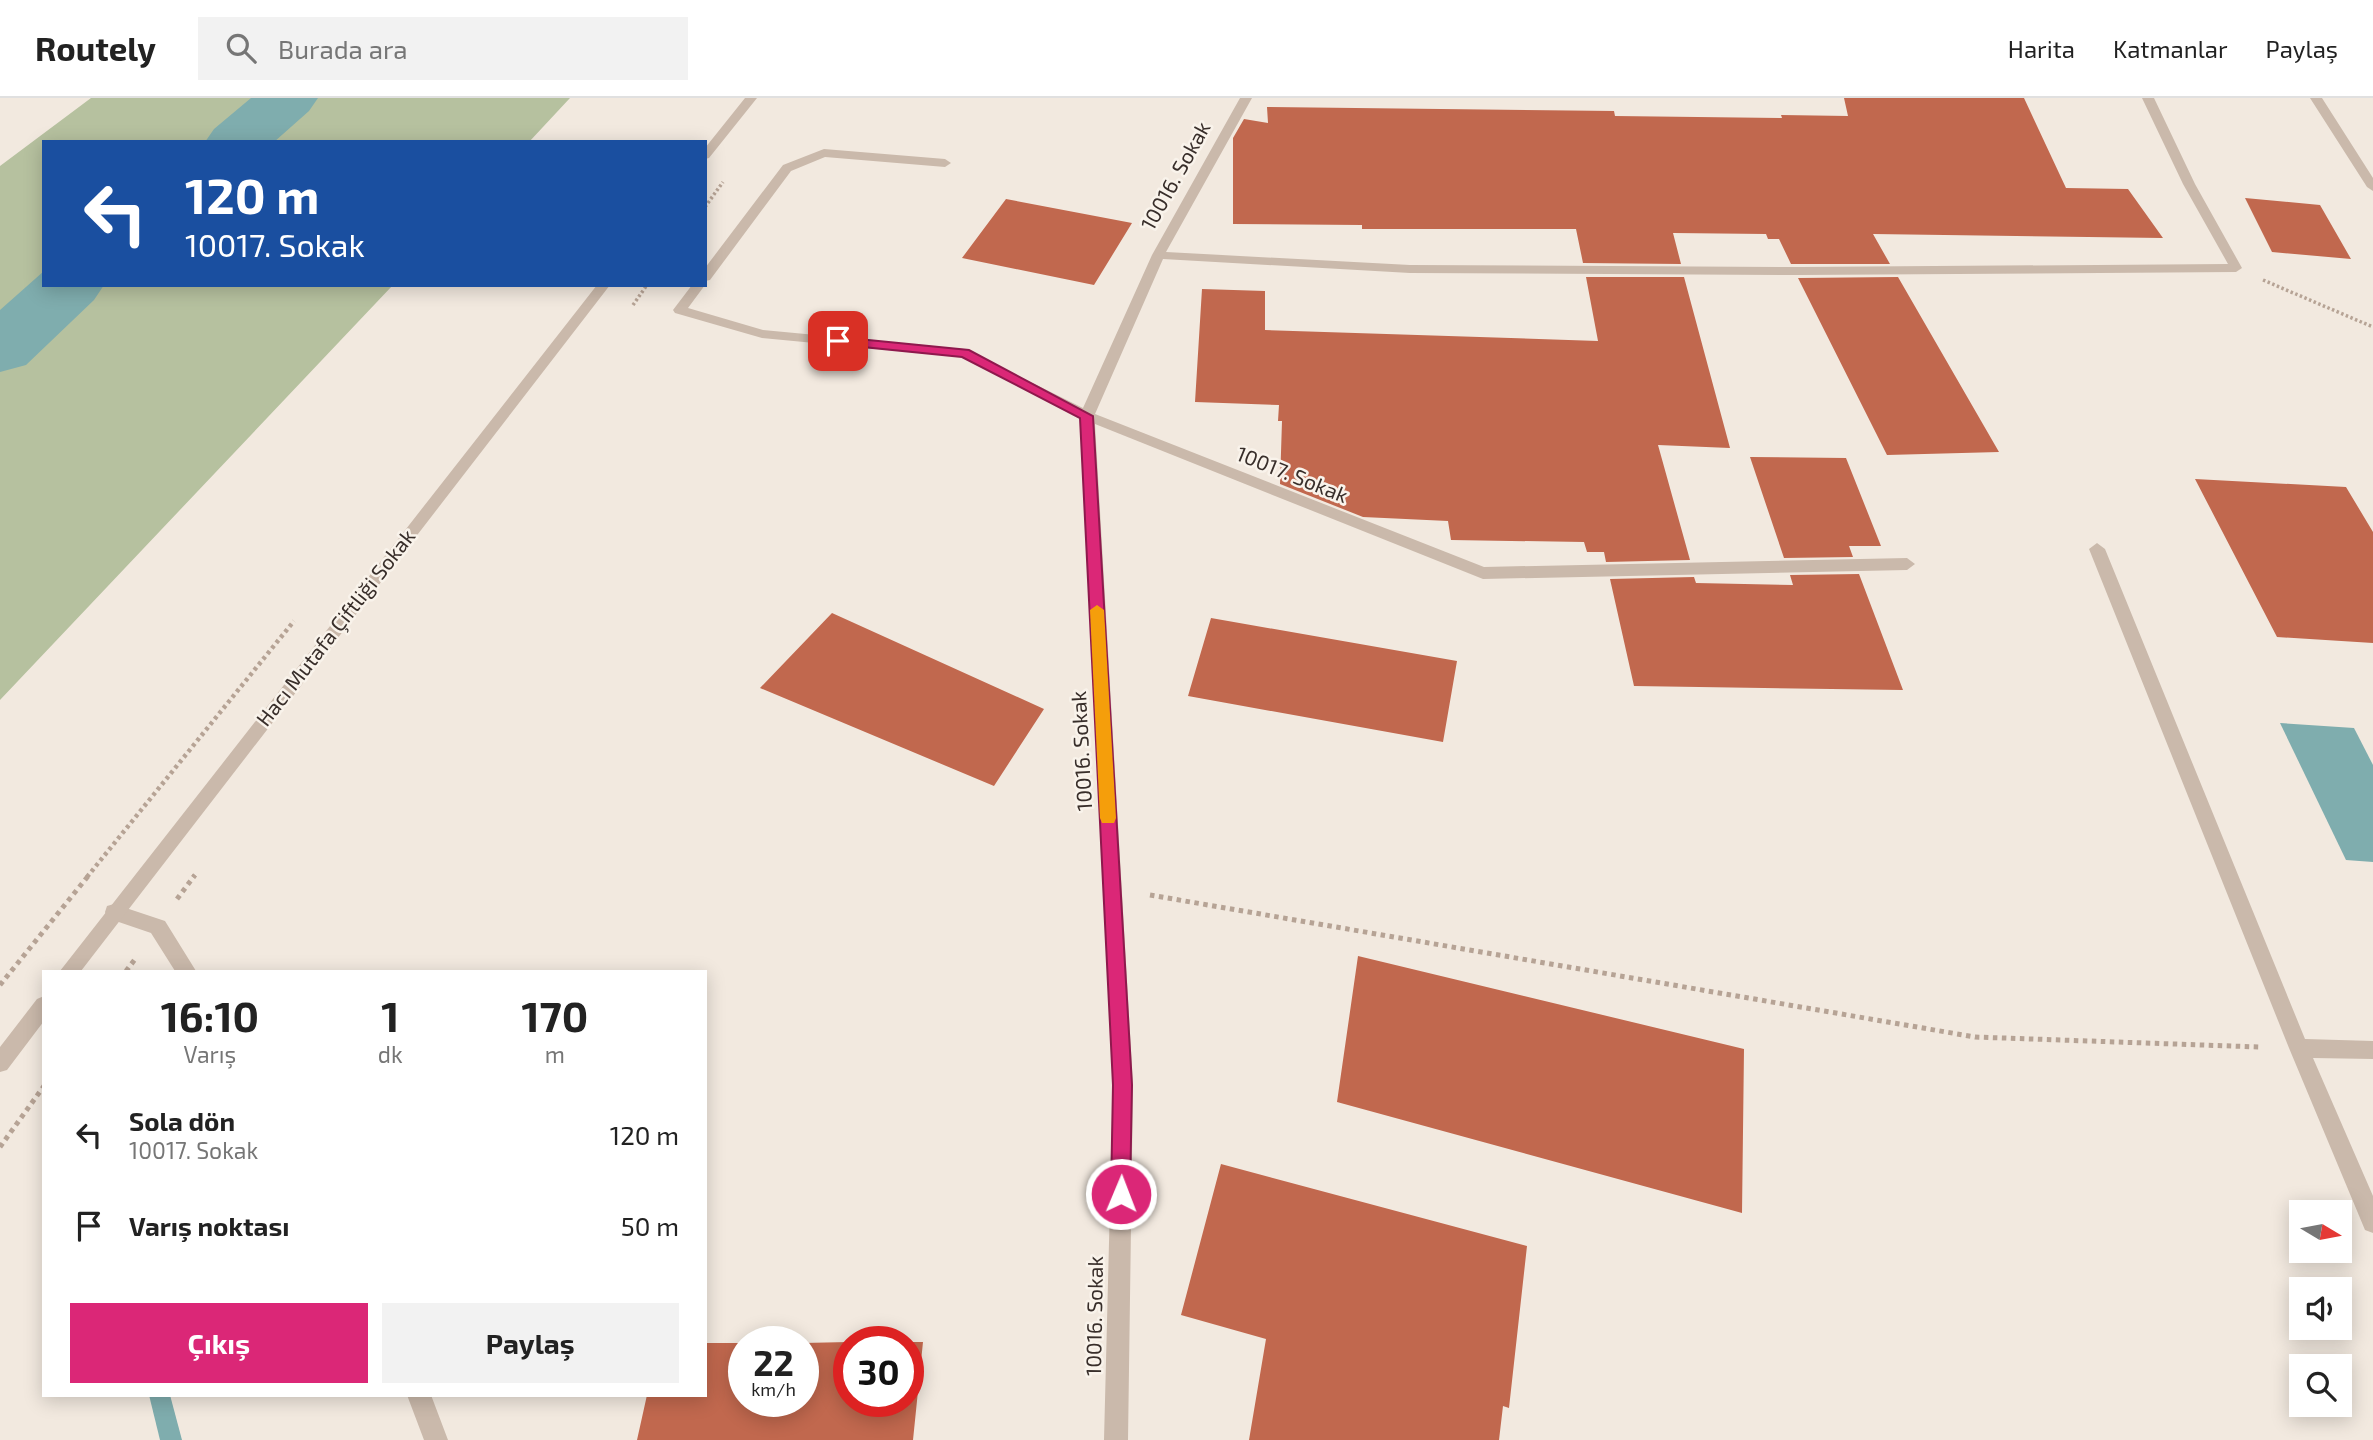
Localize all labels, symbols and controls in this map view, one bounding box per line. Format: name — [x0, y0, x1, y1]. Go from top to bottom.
search box — [198, 17, 688, 80]
text: Routely — [35, 28, 156, 68]
icon: search — [222, 29, 260, 67]
text: Burada ara — [278, 33, 408, 64]
text: Harita — [2008, 34, 2075, 63]
text: Katmanlar — [2113, 34, 2228, 63]
text: Paylaş — [2266, 34, 2338, 63]
street label: 10016. Sokak — [1135, 116, 1215, 234]
text: 120 m — [185, 165, 319, 224]
icon: left — [70, 168, 161, 259]
text: 10017. Sokak — [185, 225, 365, 263]
pin — [808, 311, 868, 371]
icon: arrive — [819, 322, 857, 360]
street label: 10017. Sokak — [1233, 440, 1352, 507]
street label: Hacı Mutafa Çiftliği Sokak — [250, 524, 421, 732]
street label: 10016. Sokak — [1065, 690, 1096, 812]
text: 16:10 — [161, 990, 259, 1040]
text: 1 — [381, 990, 399, 1040]
text: 170 — [521, 990, 588, 1040]
text: Varış — [184, 1040, 236, 1068]
text: dk — [378, 1040, 403, 1068]
text: m — [545, 1040, 565, 1068]
text: Sola dön — [129, 1105, 235, 1136]
icon: left — [70, 1116, 108, 1154]
text: 120 m — [610, 1119, 679, 1150]
text: 10017. Sokak — [129, 1136, 258, 1164]
position arrow — [1084, 1157, 1158, 1231]
north arrow — [2289, 1200, 2352, 1264]
map controls — [2289, 1200, 2352, 1417]
icon: arrive — [70, 1207, 108, 1245]
text: Varış noktası — [129, 1210, 289, 1241]
text: 50 m — [621, 1210, 679, 1241]
street label: 10016. Sokak — [1080, 1255, 1107, 1376]
button: sound — [2289, 1277, 2352, 1340]
button: Çıkış — [70, 1303, 368, 1383]
button: Paylaş — [382, 1303, 679, 1383]
speed limit sign: 30 — [833, 1326, 924, 1417]
text: 22 — [753, 1341, 794, 1383]
button: search — [2289, 1354, 2352, 1417]
text: km/h — [751, 1378, 796, 1400]

